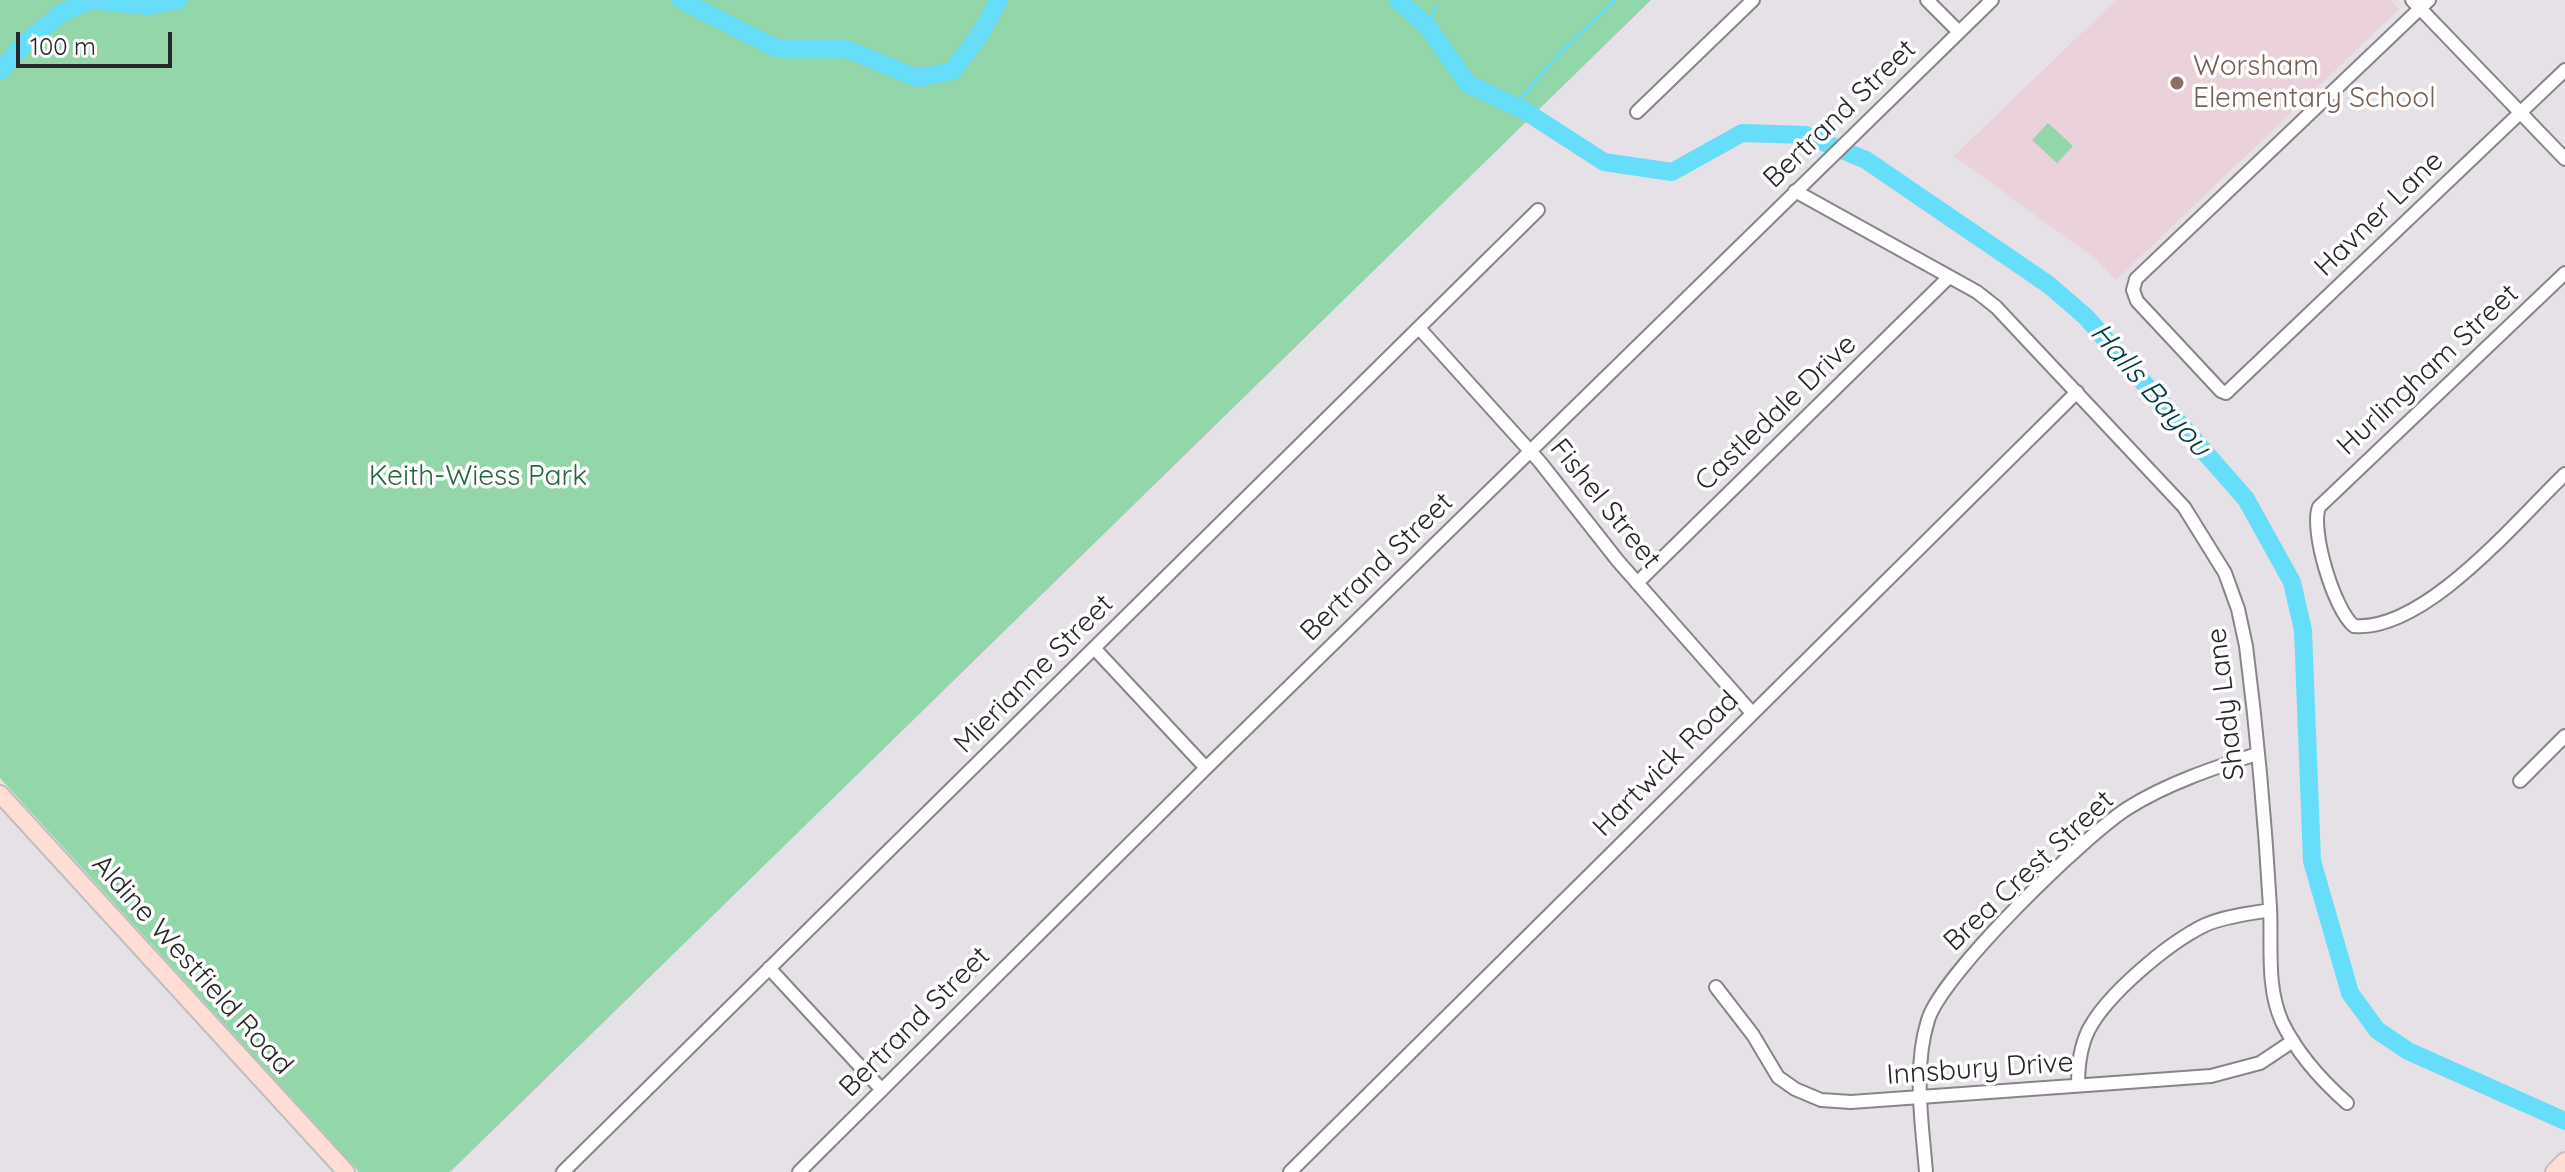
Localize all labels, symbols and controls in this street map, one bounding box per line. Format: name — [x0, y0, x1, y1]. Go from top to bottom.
scale bar — [20, 16, 176, 66]
text: 100 m — [30, 31, 96, 61]
street label: Bertrand Street — [1757, 33, 1923, 195]
place label: Worsham Elementary School — [2193, 50, 2436, 116]
marker: Worsham Elementary School — [2168, 74, 2186, 92]
street label: Havner Lane — [2308, 144, 2450, 284]
street label: Hurlingham Street — [2330, 277, 2526, 463]
water label: Halls Bayou — [2082, 316, 2218, 464]
street label: Castledale Drive — [1689, 328, 1863, 498]
street label: Fishel Street — [1542, 432, 1668, 576]
park label: Keith-Wiess Park — [369, 460, 587, 494]
street label: Bertrand Street — [1294, 486, 1460, 648]
street label: Mierianne Street — [947, 587, 1121, 761]
street label: Shady Lane — [2200, 626, 2252, 782]
street label: Hartwick Road — [1586, 684, 1746, 844]
street label: Brea Crest Street — [1937, 784, 2121, 958]
street label: Aldine Westfield Road — [84, 848, 300, 1082]
street label: Bertrand Street — [833, 940, 997, 1104]
street label: Innsbury Drive — [1885, 1046, 2075, 1092]

